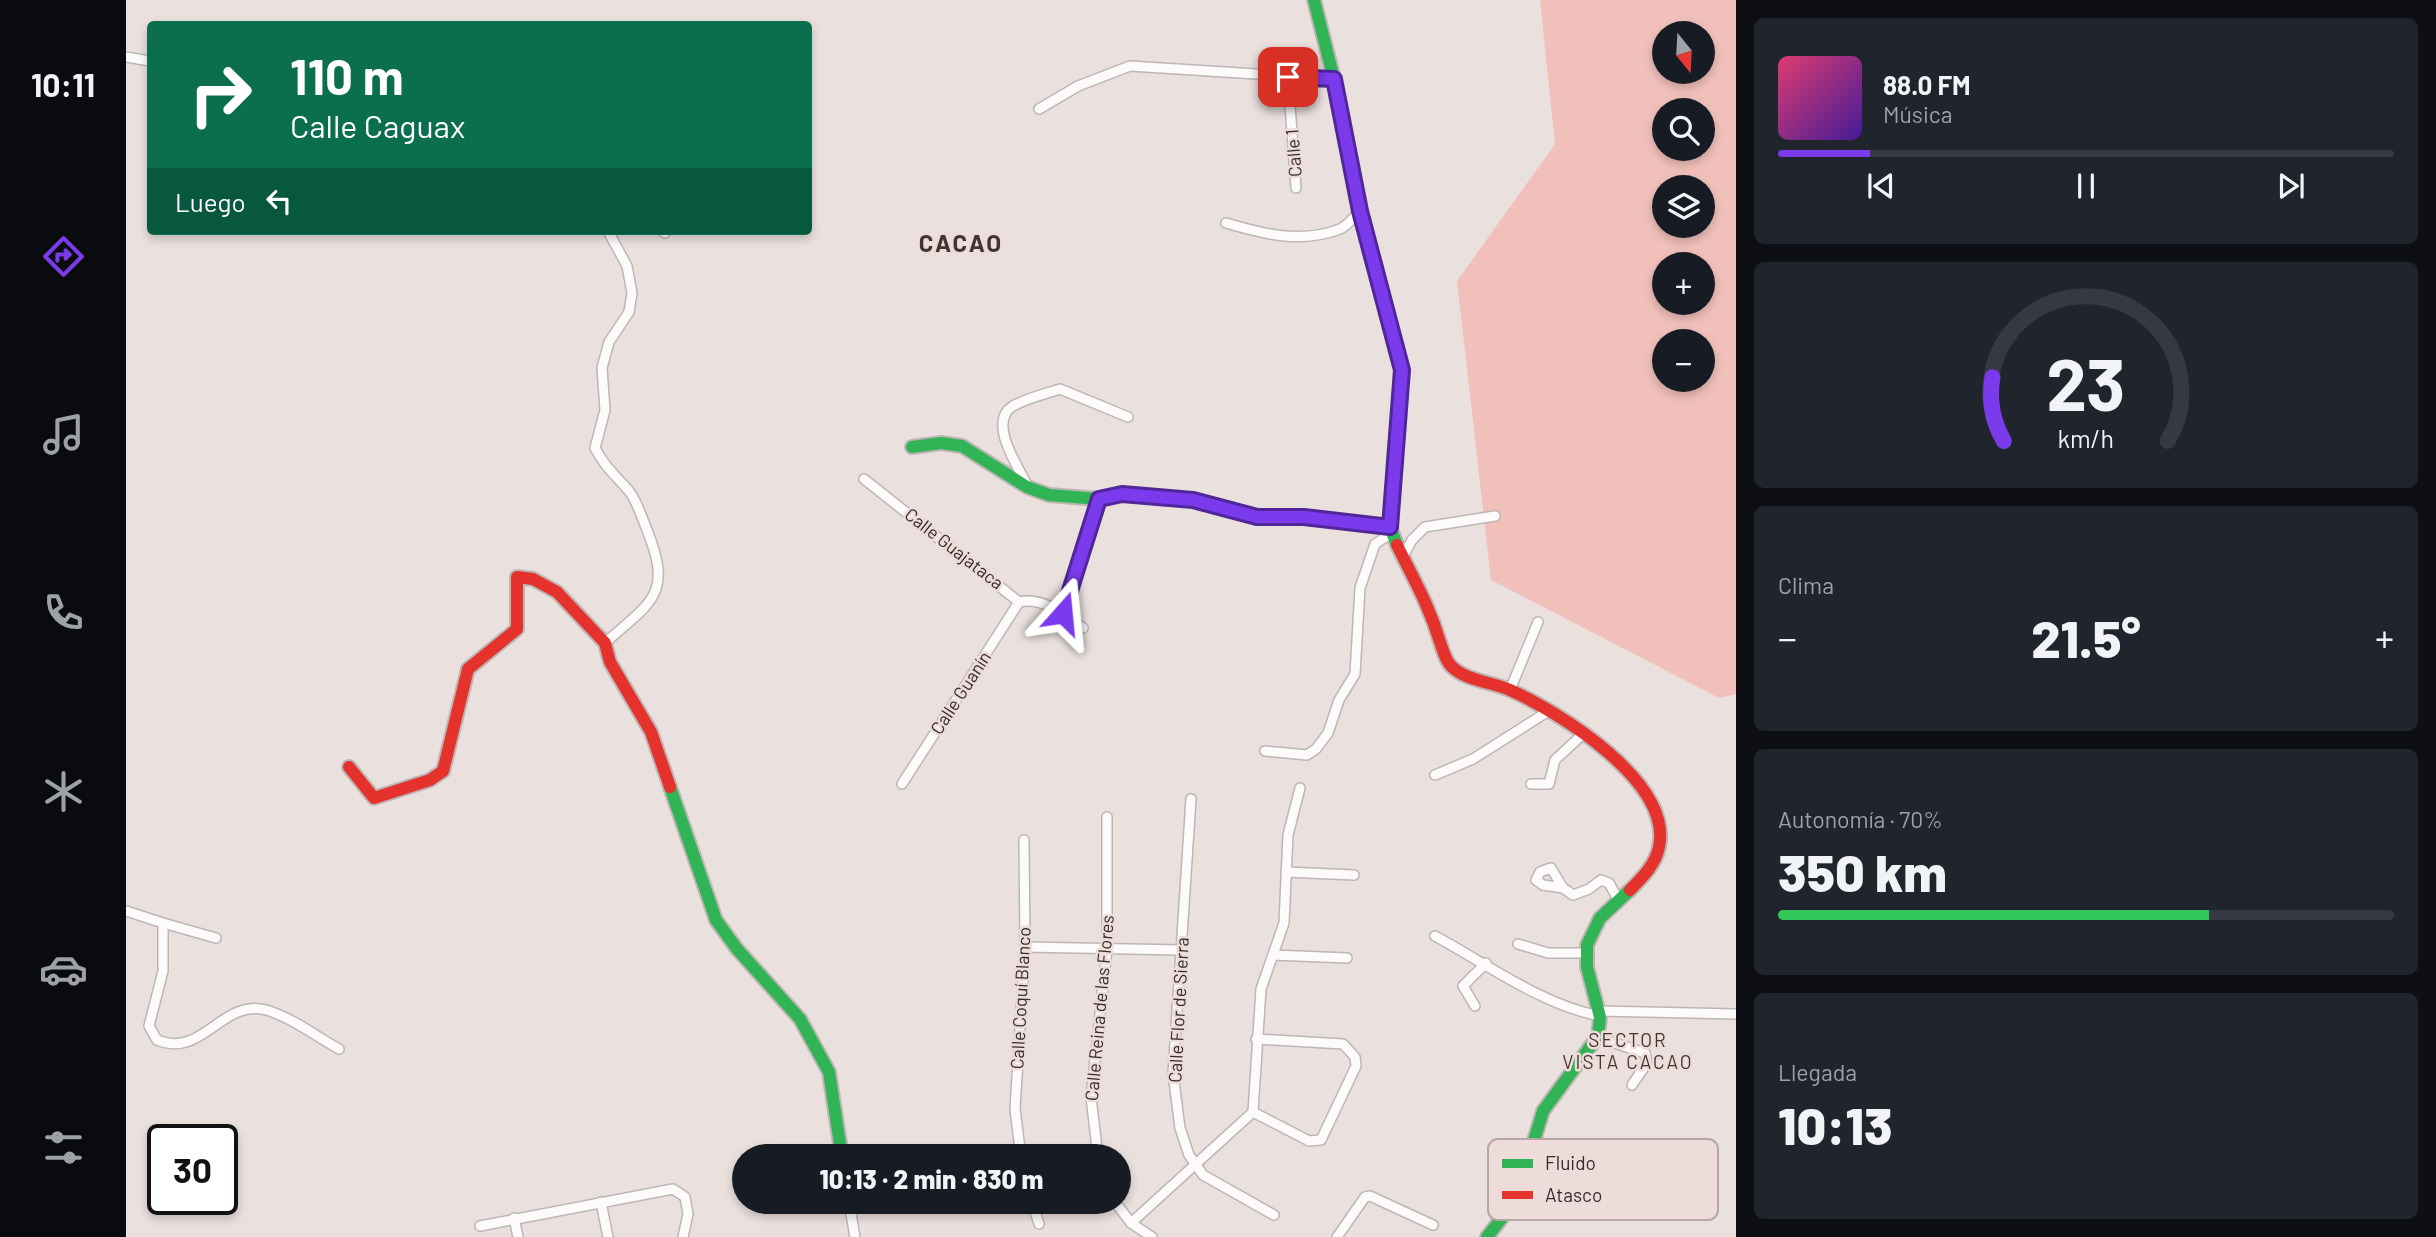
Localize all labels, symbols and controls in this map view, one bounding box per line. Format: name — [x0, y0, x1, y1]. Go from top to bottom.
north arrow — [1652, 21, 1715, 84]
map controls — [1652, 21, 1715, 392]
text: 110 m — [290, 46, 404, 105]
pin — [1258, 47, 1318, 107]
icon: right — [175, 49, 266, 140]
icon: arrive — [1269, 58, 1307, 96]
text: 10:11 — [31, 65, 95, 103]
text: 88.0 FM — [1883, 69, 1971, 100]
button: search — [1652, 98, 1715, 161]
text: Música — [1883, 100, 1952, 128]
text: Calle Caguax — [290, 106, 465, 144]
street label: Calle 1 — [1280, 128, 1306, 178]
icon: previous — [1862, 167, 1900, 205]
icon: pause — [2067, 167, 2105, 205]
icon: next — [2272, 167, 2310, 205]
button: layers — [1652, 175, 1715, 238]
icon: left — [260, 182, 298, 220]
text: Luego — [175, 186, 246, 217]
district label: CACAO — [919, 228, 1003, 257]
icon: directions — [39, 232, 88, 281]
button: + — [1652, 252, 1715, 315]
button: − — [1652, 329, 1715, 392]
text: 23 — [2046, 338, 2126, 426]
icon: music — [39, 410, 88, 459]
text: km/h — [2058, 422, 2114, 452]
street label: Calle Guajataca — [901, 503, 1008, 594]
text: Clima — [1778, 571, 1834, 599]
position arrow — [1026, 576, 1100, 650]
icon: phone — [39, 588, 88, 637]
text: 21.5° — [2031, 606, 2141, 668]
text: − — [1778, 614, 1797, 660]
text: + — [2375, 614, 2394, 660]
street label: Calle Guanín — [925, 647, 995, 738]
icon: climate — [39, 767, 88, 816]
text: Autonomía · 70% — [1778, 805, 1943, 833]
text: 350 km — [1778, 840, 1947, 902]
street label: Calle Reina de las Flores — [1080, 914, 1118, 1102]
street label: Calle Coquí Blanco — [1005, 926, 1035, 1070]
street label: Calle Flor de Sierra — [1163, 937, 1193, 1083]
icon: car — [39, 945, 88, 994]
district label: SECTOR VISTA CACAO — [1562, 1028, 1694, 1073]
text: Llegada — [1778, 1058, 1857, 1086]
text: 10:13 — [1778, 1093, 1893, 1155]
icon: filters — [39, 1123, 88, 1172]
speed limit sign: 30 — [147, 1124, 238, 1215]
legend — [1488, 1139, 1718, 1220]
text: Fluido — [1545, 1151, 1596, 1174]
text: 10:13 · 2 min · 830 m — [820, 1163, 1043, 1194]
text: Atasco — [1545, 1183, 1602, 1206]

